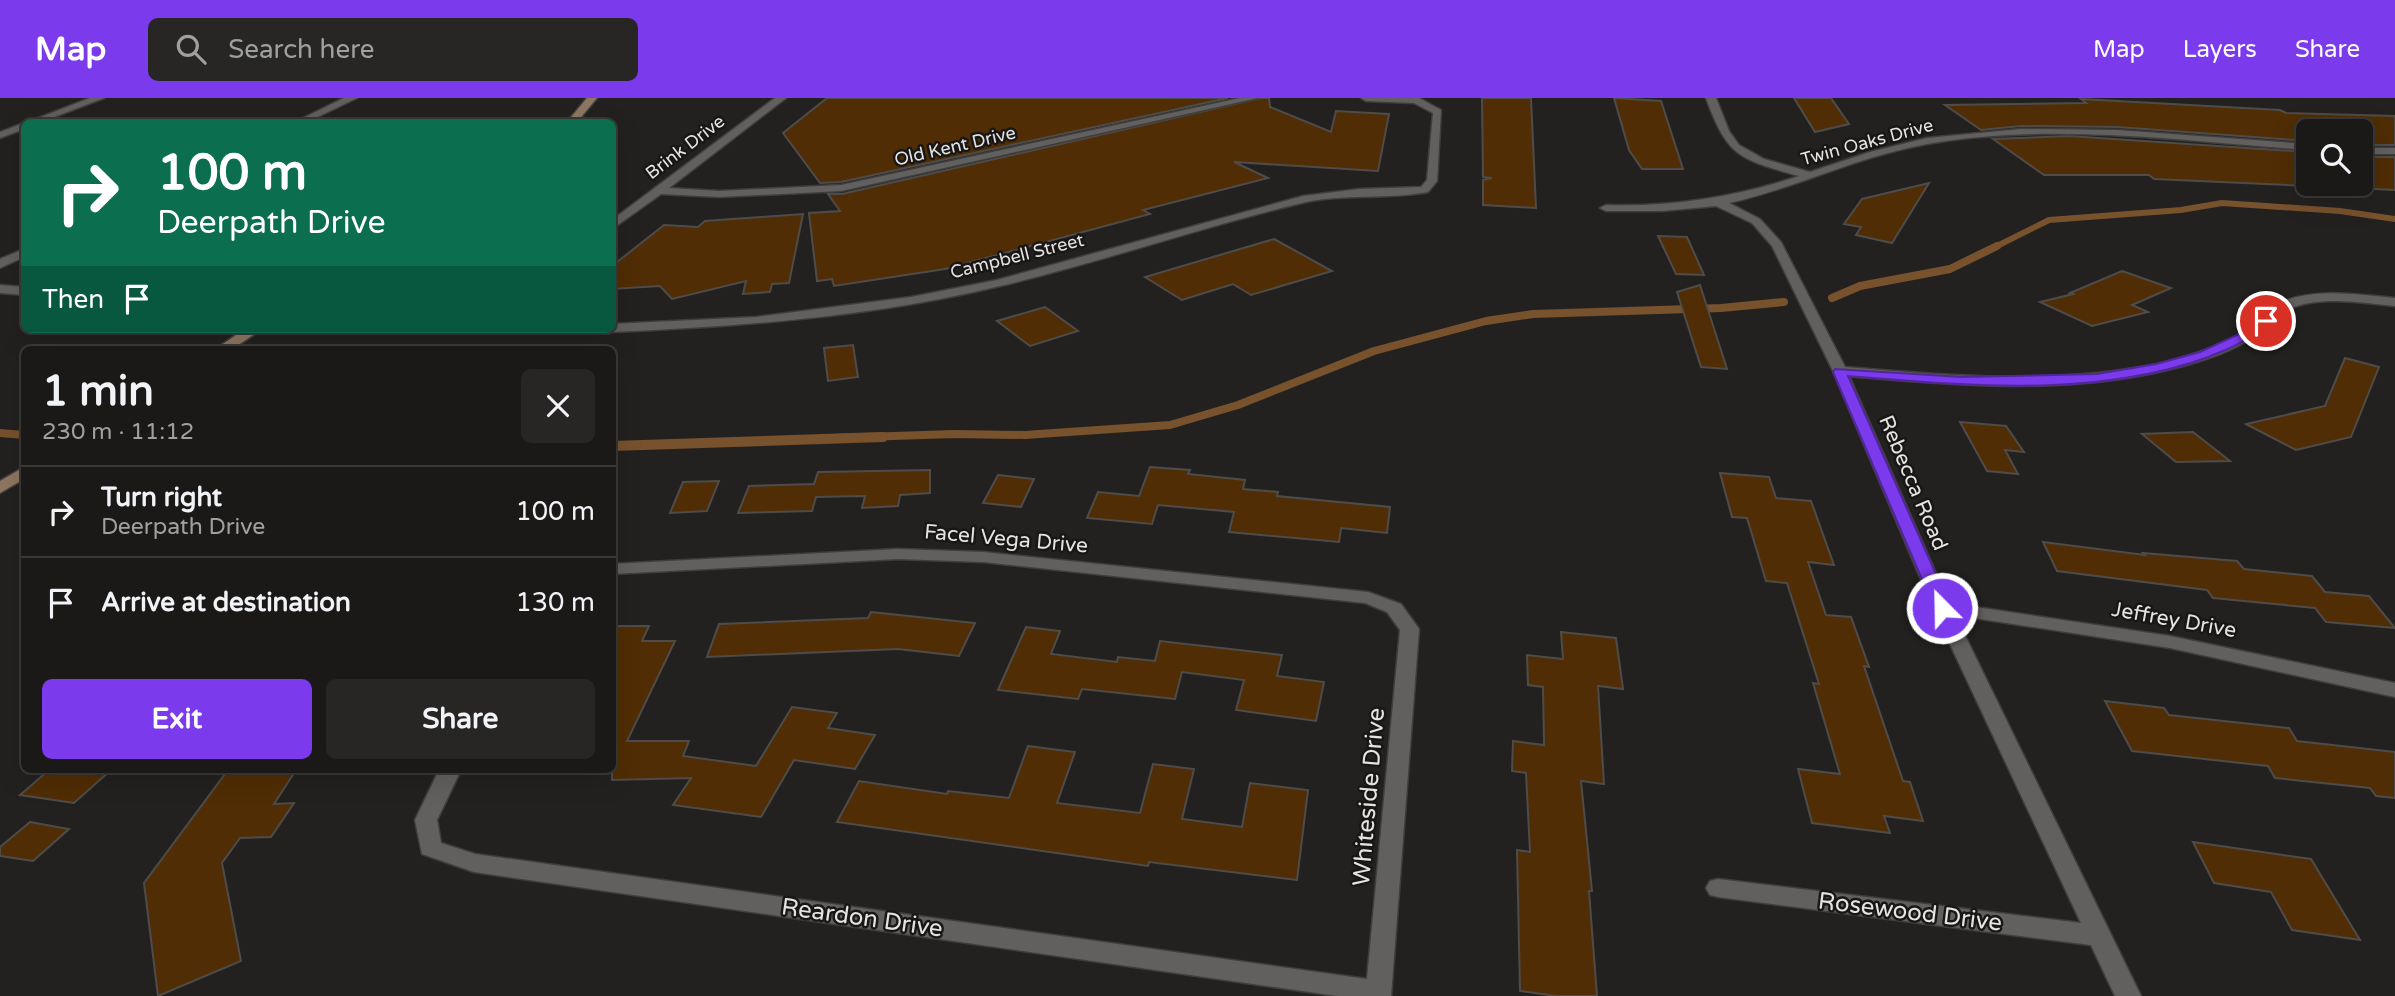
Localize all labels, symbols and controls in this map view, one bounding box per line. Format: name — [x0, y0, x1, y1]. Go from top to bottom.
search box — [148, 18, 638, 81]
text: Map — [35, 30, 106, 69]
icon: search — [172, 30, 210, 68]
text: Search here — [228, 34, 374, 65]
text: Map — [2093, 35, 2145, 64]
text: Layers — [2183, 35, 2257, 64]
text: Share — [2295, 35, 2360, 64]
street label: Brink Drive — [641, 110, 729, 184]
street label: Twin Oaks Drive — [1798, 114, 1936, 170]
map controls — [2296, 119, 2373, 196]
button: search — [2296, 119, 2373, 196]
street label: Old Kent Drive — [892, 121, 1018, 171]
text: 100 m — [157, 144, 307, 203]
icon: right — [42, 147, 133, 238]
text: Deerpath Drive — [157, 204, 386, 242]
street label: Campbell Street — [948, 229, 1086, 283]
icon: arrive — [118, 280, 156, 318]
text: Then — [42, 284, 104, 315]
pin — [2236, 291, 2296, 351]
icon: arrive — [2247, 302, 2285, 340]
text: 1 min — [42, 366, 154, 417]
button: close — [521, 369, 595, 443]
street label: Rebecca Road — [1873, 412, 1953, 554]
text: 230 m · 11:12 — [42, 418, 194, 446]
text: Turn right — [101, 482, 222, 513]
icon: right — [42, 493, 80, 531]
text: 100 m — [515, 496, 595, 527]
text: Deerpath Drive — [101, 513, 265, 541]
street label: Facel Vega Drive — [923, 519, 1089, 559]
position arrow — [1905, 571, 1979, 645]
icon: arrive — [42, 584, 80, 622]
text: Arrive at destination — [101, 587, 351, 618]
text: 130 m — [515, 587, 595, 618]
street label: Jeffrey Drive — [2110, 597, 2238, 643]
button: Exit — [42, 679, 312, 759]
button: Share — [326, 679, 595, 759]
street label: Whiteside Drive — [1347, 707, 1391, 887]
street label: Rosewood Drive — [1816, 886, 2004, 938]
street label: Reardon Drive — [779, 892, 945, 944]

